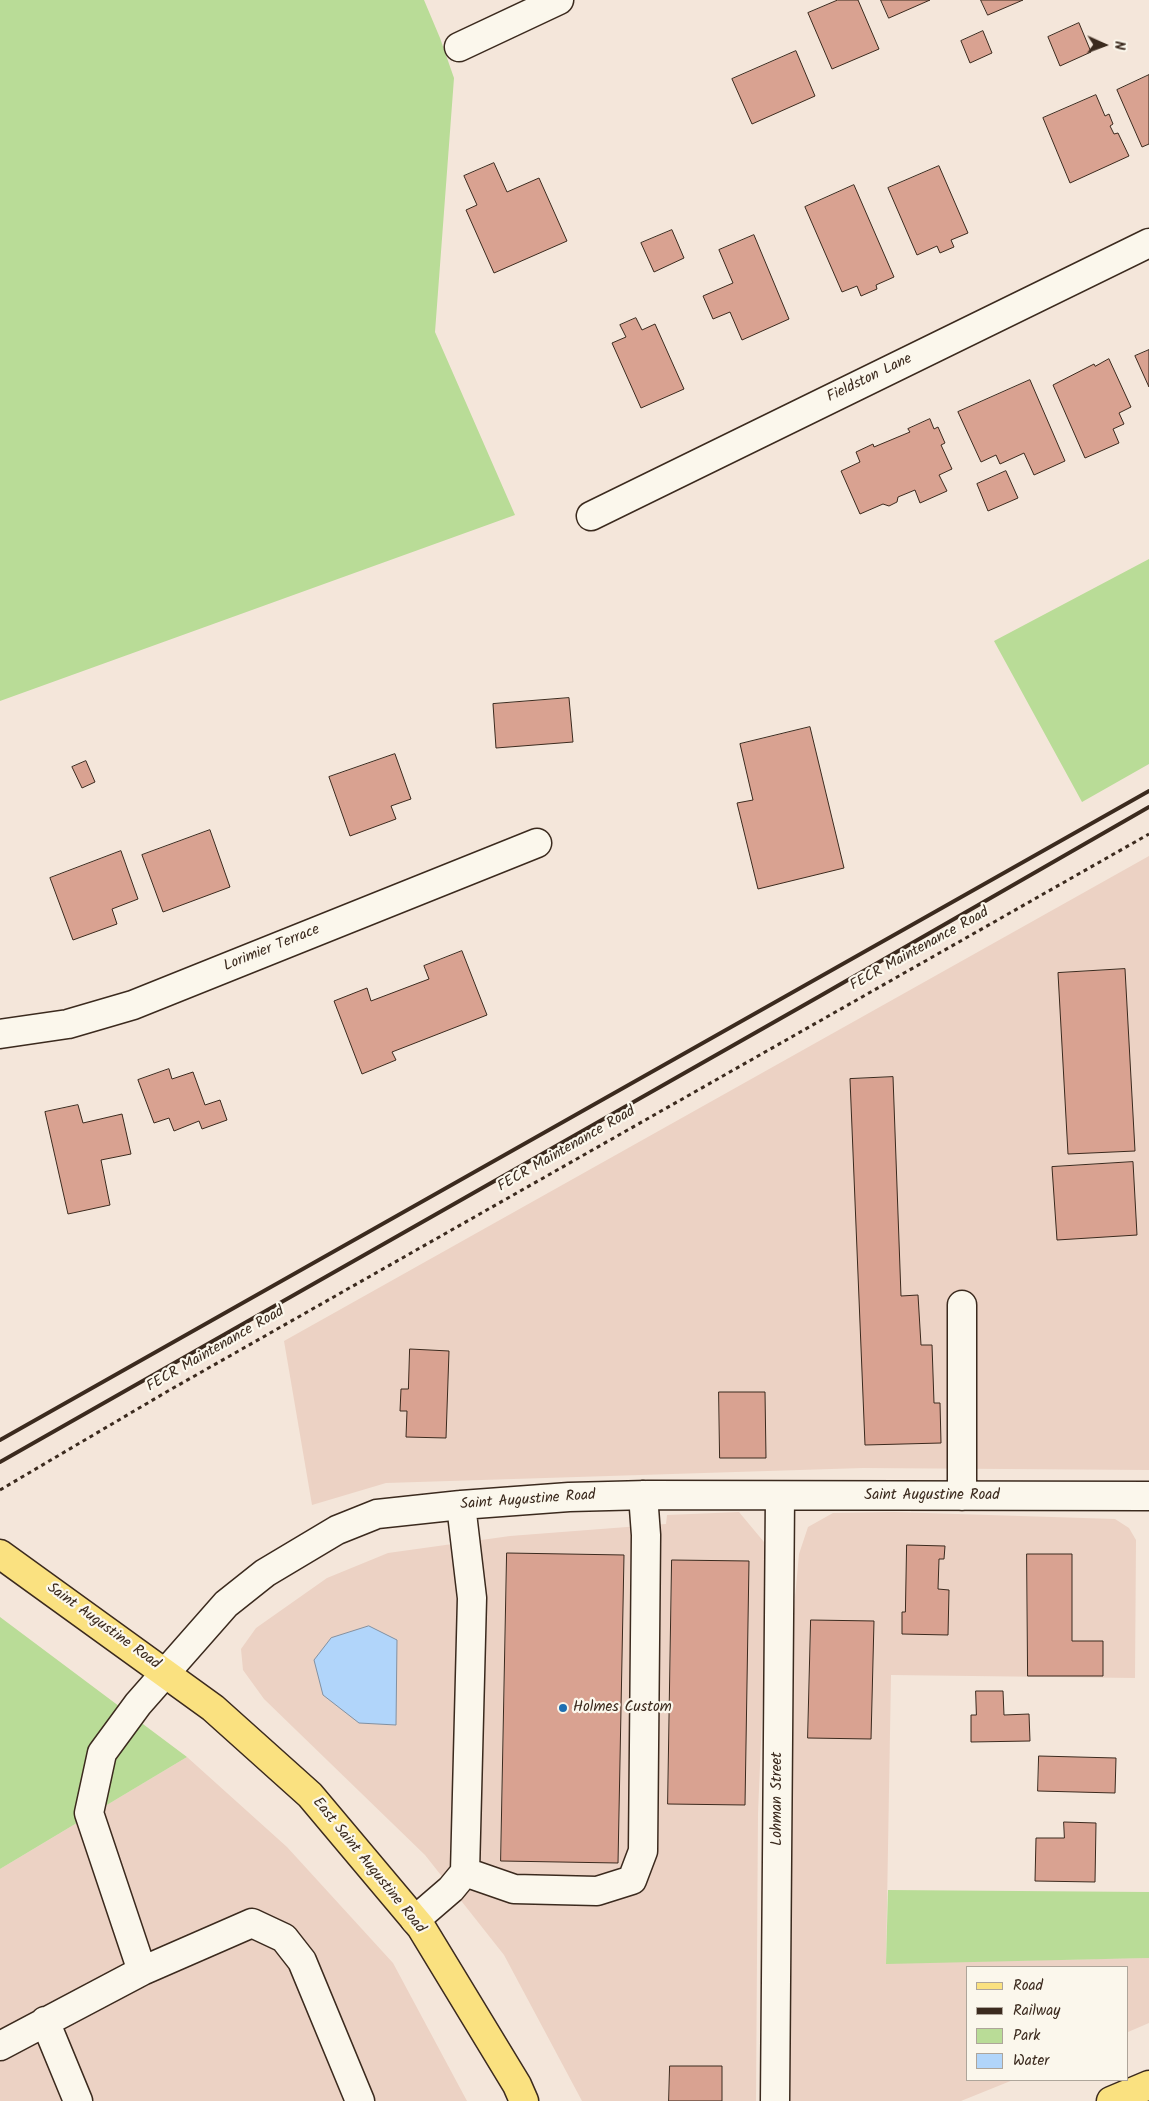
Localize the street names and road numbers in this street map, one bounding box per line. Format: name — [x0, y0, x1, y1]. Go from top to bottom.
street label: Fieldston Lane — [825, 351, 915, 407]
street label: FECR Maintenance Road — [847, 904, 993, 996]
street label: Lorimier Terrace — [221, 922, 323, 976]
street label: FECR Maintenance Road — [495, 1103, 639, 1197]
street label: FECR Maintenance Road — [144, 1303, 288, 1397]
street label: Saint Augustine Road — [460, 1487, 596, 1515]
street label: Saint Augustine Road — [864, 1487, 1000, 1505]
street label: Saint Augustine Road — [43, 1580, 163, 1674]
street label: Lohman Street — [769, 1752, 787, 1846]
street label: East Saint Augustine Road — [308, 1794, 428, 1938]

